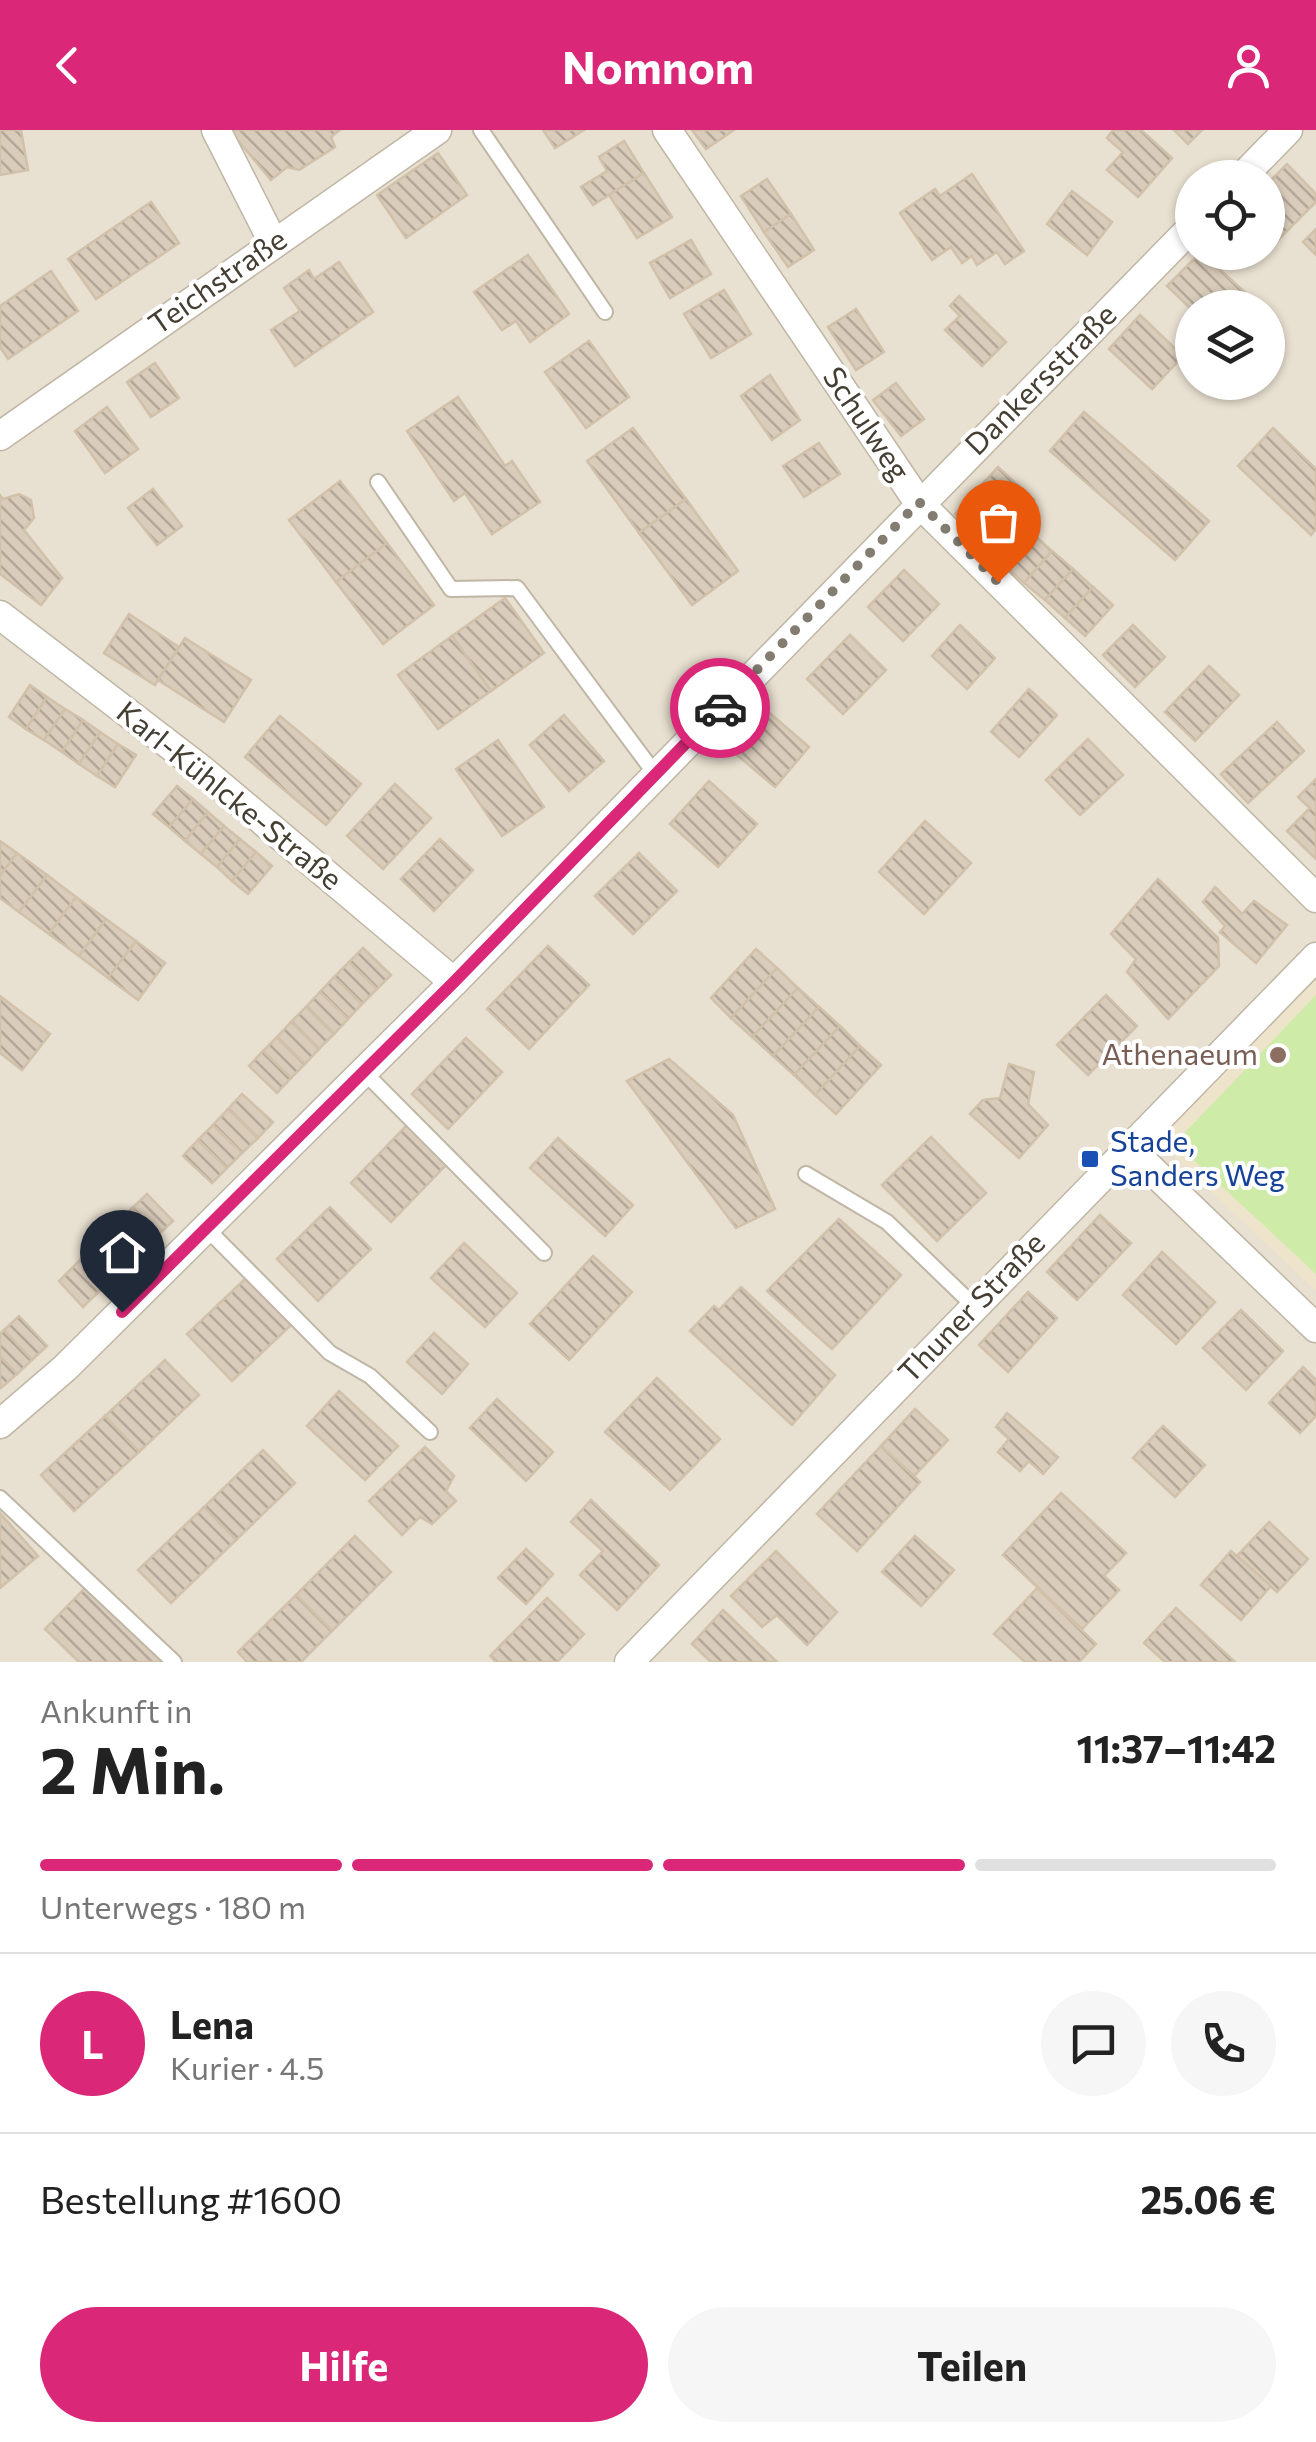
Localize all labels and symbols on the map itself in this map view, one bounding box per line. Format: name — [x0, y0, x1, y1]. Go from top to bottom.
street label: Teichstraße — [141, 219, 293, 341]
street label: Dankersstraße — [956, 295, 1123, 462]
street label: Schulweg — [817, 359, 920, 487]
pin — [956, 480, 1041, 583]
courier — [670, 658, 770, 758]
street label: Karl-Kühlcke-Straße — [110, 692, 351, 896]
place label: Athenaeum — [1102, 1034, 1258, 1071]
marker: Athenaeum — [1267, 1044, 1289, 1066]
place label: Stade, Sanders Weg — [1110, 1121, 1285, 1192]
marker: Stade, Sanders Weg — [1079, 1148, 1101, 1170]
pin — [80, 1210, 165, 1313]
street label: Thuner Straße — [889, 1223, 1051, 1389]

